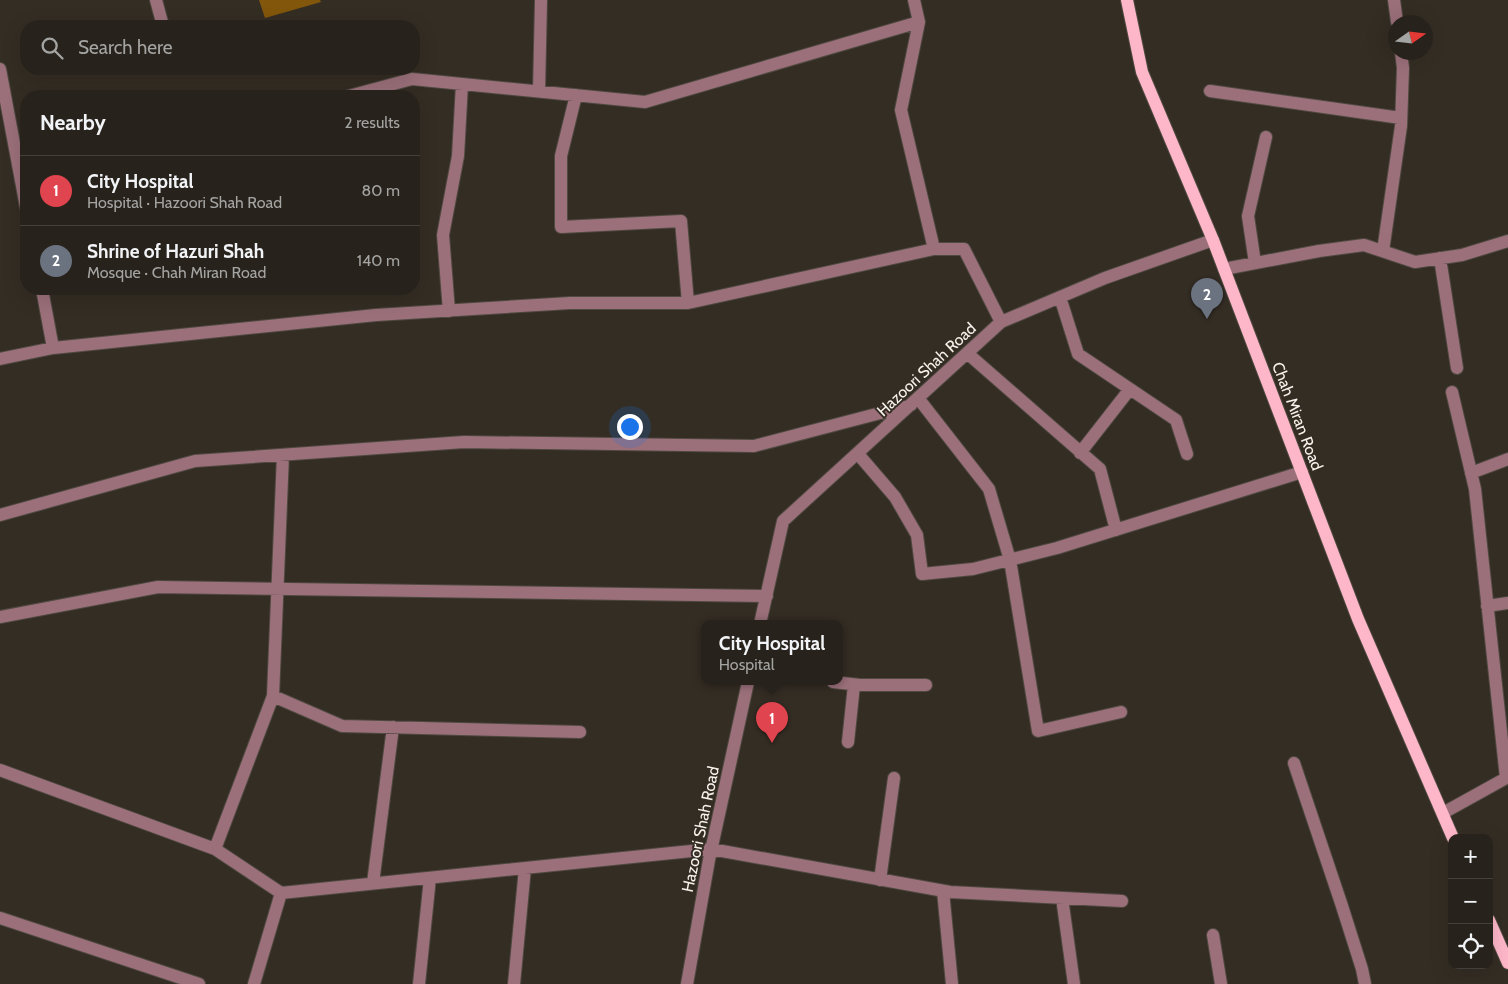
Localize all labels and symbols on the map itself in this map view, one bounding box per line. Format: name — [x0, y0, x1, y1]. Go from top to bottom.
north arrow — [1388, 15, 1433, 60]
pin: 2 — [1191, 278, 1223, 319]
street label: Hazoori Shah Road — [873, 319, 980, 420]
street label: Chah Miran Road — [1268, 359, 1327, 473]
your location — [617, 414, 643, 440]
pin: 1 — [756, 702, 788, 743]
street label: Hazoori Shah Road — [678, 764, 723, 894]

